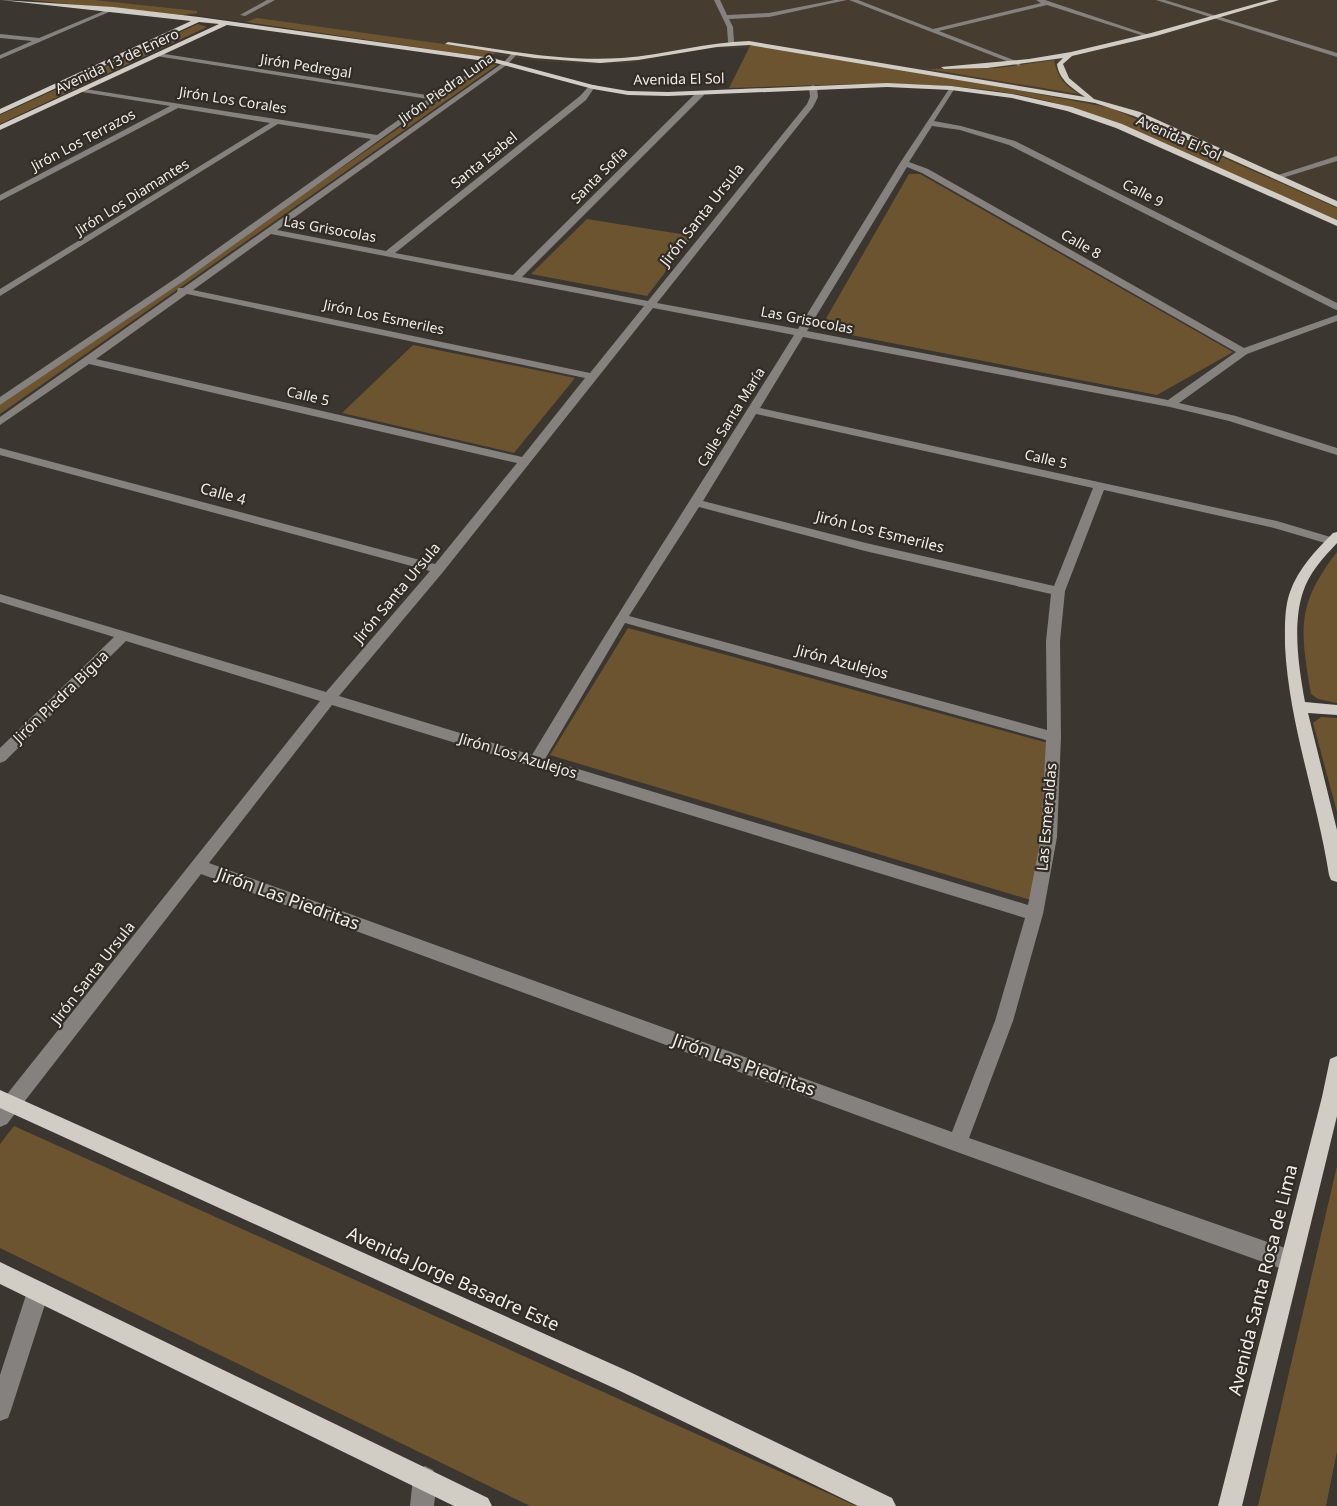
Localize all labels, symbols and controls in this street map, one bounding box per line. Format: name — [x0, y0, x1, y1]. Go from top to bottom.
street label: Avenida 13 de Enero — [52, 24, 182, 98]
street label: Jirón Piedra Luna — [393, 48, 497, 129]
street label: Jirón Pedregal — [257, 49, 353, 82]
street label: Avenida El Sol — [633, 68, 725, 89]
street label: Jirón Los Corales — [176, 81, 289, 117]
street label: Jirón Los Terrazos — [26, 104, 138, 176]
street label: Avenida El Sol — [1134, 110, 1225, 165]
street label: Santa Isabel — [447, 127, 521, 192]
street label: Santa Sofia — [566, 142, 631, 207]
street label: Jirón Los Diamantes — [70, 154, 192, 240]
street label: Jirón Santa Ursula — [653, 159, 748, 272]
street label: Calle 9 — [1120, 174, 1167, 211]
street label: Las Grisocolas — [282, 211, 378, 246]
street label: Calle 8 — [1058, 224, 1105, 263]
street label: Jirón Los Esmeriles — [320, 294, 446, 339]
street label: Las Grisocolas — [759, 301, 855, 338]
street label: Calle Santa María — [692, 363, 769, 470]
street label: Calle 5 — [285, 381, 331, 410]
street label: Calle 5 — [1023, 444, 1069, 473]
street label: Calle 4 — [198, 477, 249, 509]
street label: Jirón Los Esmeriles — [812, 505, 947, 557]
street label: Jirón Santa Ursula — [347, 538, 444, 648]
street label: Jirón Azulejos — [792, 639, 890, 683]
street label: Jirón Piedra Bigua — [7, 646, 112, 748]
street label: Jirón Los Azulejos — [455, 727, 580, 783]
street label: Las Esmeraldas — [1031, 762, 1061, 872]
street label: Jirón Las Piedritas — [212, 860, 363, 935]
street label: Jirón Santa Ursula — [44, 917, 139, 1030]
street label: Jirón Las Piedritas — [668, 1026, 819, 1101]
street label: Avenida Santa Rosa de Lima — [1222, 1162, 1302, 1398]
street label: Avenida Jorge Basadre Este — [343, 1220, 563, 1336]

